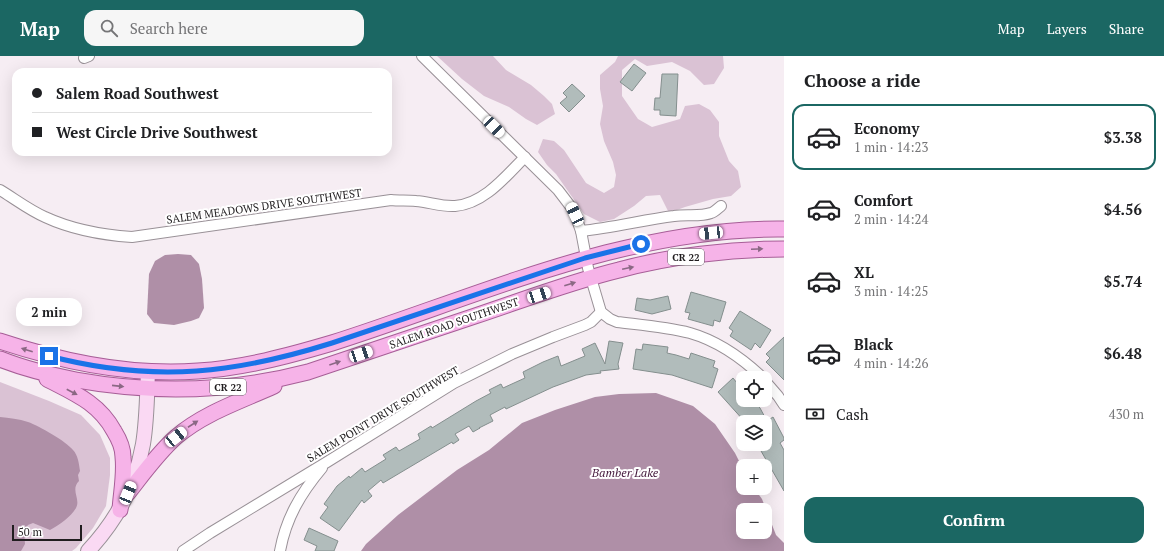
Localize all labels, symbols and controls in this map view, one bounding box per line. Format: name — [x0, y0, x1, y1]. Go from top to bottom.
search box — [84, 10, 364, 46]
text: Map — [20, 16, 60, 41]
icon: search — [98, 17, 120, 39]
text: Search here — [130, 18, 208, 38]
text: Map — [998, 19, 1025, 38]
text: Layers — [1047, 19, 1087, 38]
text: Share — [1109, 19, 1144, 38]
text: Choose a ride — [804, 68, 920, 92]
text: Salem Road Southwest — [56, 83, 219, 103]
car — [481, 114, 507, 140]
text: Economy — [854, 118, 919, 138]
icon: car — [806, 119, 842, 155]
text: West Circle Drive Southwest — [56, 122, 258, 142]
text: $3.38 — [1104, 127, 1142, 147]
text: 1 min · 14:23 — [854, 138, 928, 156]
street label: SALEM MEADOWS DRIVE SOUTHWEST — [166, 185, 363, 227]
text: Comfort — [854, 190, 913, 210]
icon: car — [806, 191, 842, 227]
text: $4.56 — [1104, 199, 1142, 219]
car — [564, 201, 586, 227]
text: 2 min · 14:24 — [854, 210, 928, 228]
car — [698, 226, 724, 240]
route start — [632, 235, 650, 253]
one-way arrow — [751, 246, 763, 253]
road number: CR 22 — [668, 249, 704, 265]
text: XL — [854, 262, 874, 282]
icon: car — [806, 263, 842, 299]
one-way arrow — [622, 264, 634, 270]
text: $5.74 — [1104, 271, 1142, 291]
one-way arrow — [565, 281, 577, 287]
text: 3 min · 14:25 — [854, 282, 928, 300]
car — [526, 286, 552, 304]
street label: SALEM ROAD SOUTHWEST — [387, 294, 521, 352]
callout: 2 min — [16, 298, 82, 326]
text: 2 min — [31, 303, 67, 321]
text: Black — [854, 334, 893, 354]
icon: car — [806, 335, 842, 371]
text: $6.48 — [1104, 343, 1142, 363]
car — [348, 344, 374, 364]
one-way arrow — [21, 346, 33, 352]
route end — [40, 347, 58, 365]
text: 4 min · 14:26 — [854, 354, 928, 372]
one-way arrow — [329, 360, 341, 366]
street label: SALEM POINT DRIVE SOUTHWEST — [304, 363, 462, 465]
map controls — [736, 371, 772, 539]
button: locate — [736, 371, 772, 407]
road number: CR 22 — [210, 379, 246, 395]
one-way arrow — [112, 383, 124, 390]
one-way arrow — [66, 389, 78, 395]
icon: cash — [804, 403, 826, 425]
text: Cash — [836, 404, 869, 424]
text: 430 m — [1109, 405, 1144, 423]
button: layers — [736, 415, 772, 451]
one-way arrow — [187, 421, 199, 428]
car — [163, 425, 189, 449]
button: + — [736, 459, 772, 495]
water label: Bamber Lake — [591, 465, 659, 480]
car — [118, 480, 138, 506]
button: Confirm — [804, 497, 1144, 543]
button: − — [736, 503, 772, 539]
scale bar — [12, 523, 82, 542]
text: 50 m — [18, 525, 42, 539]

